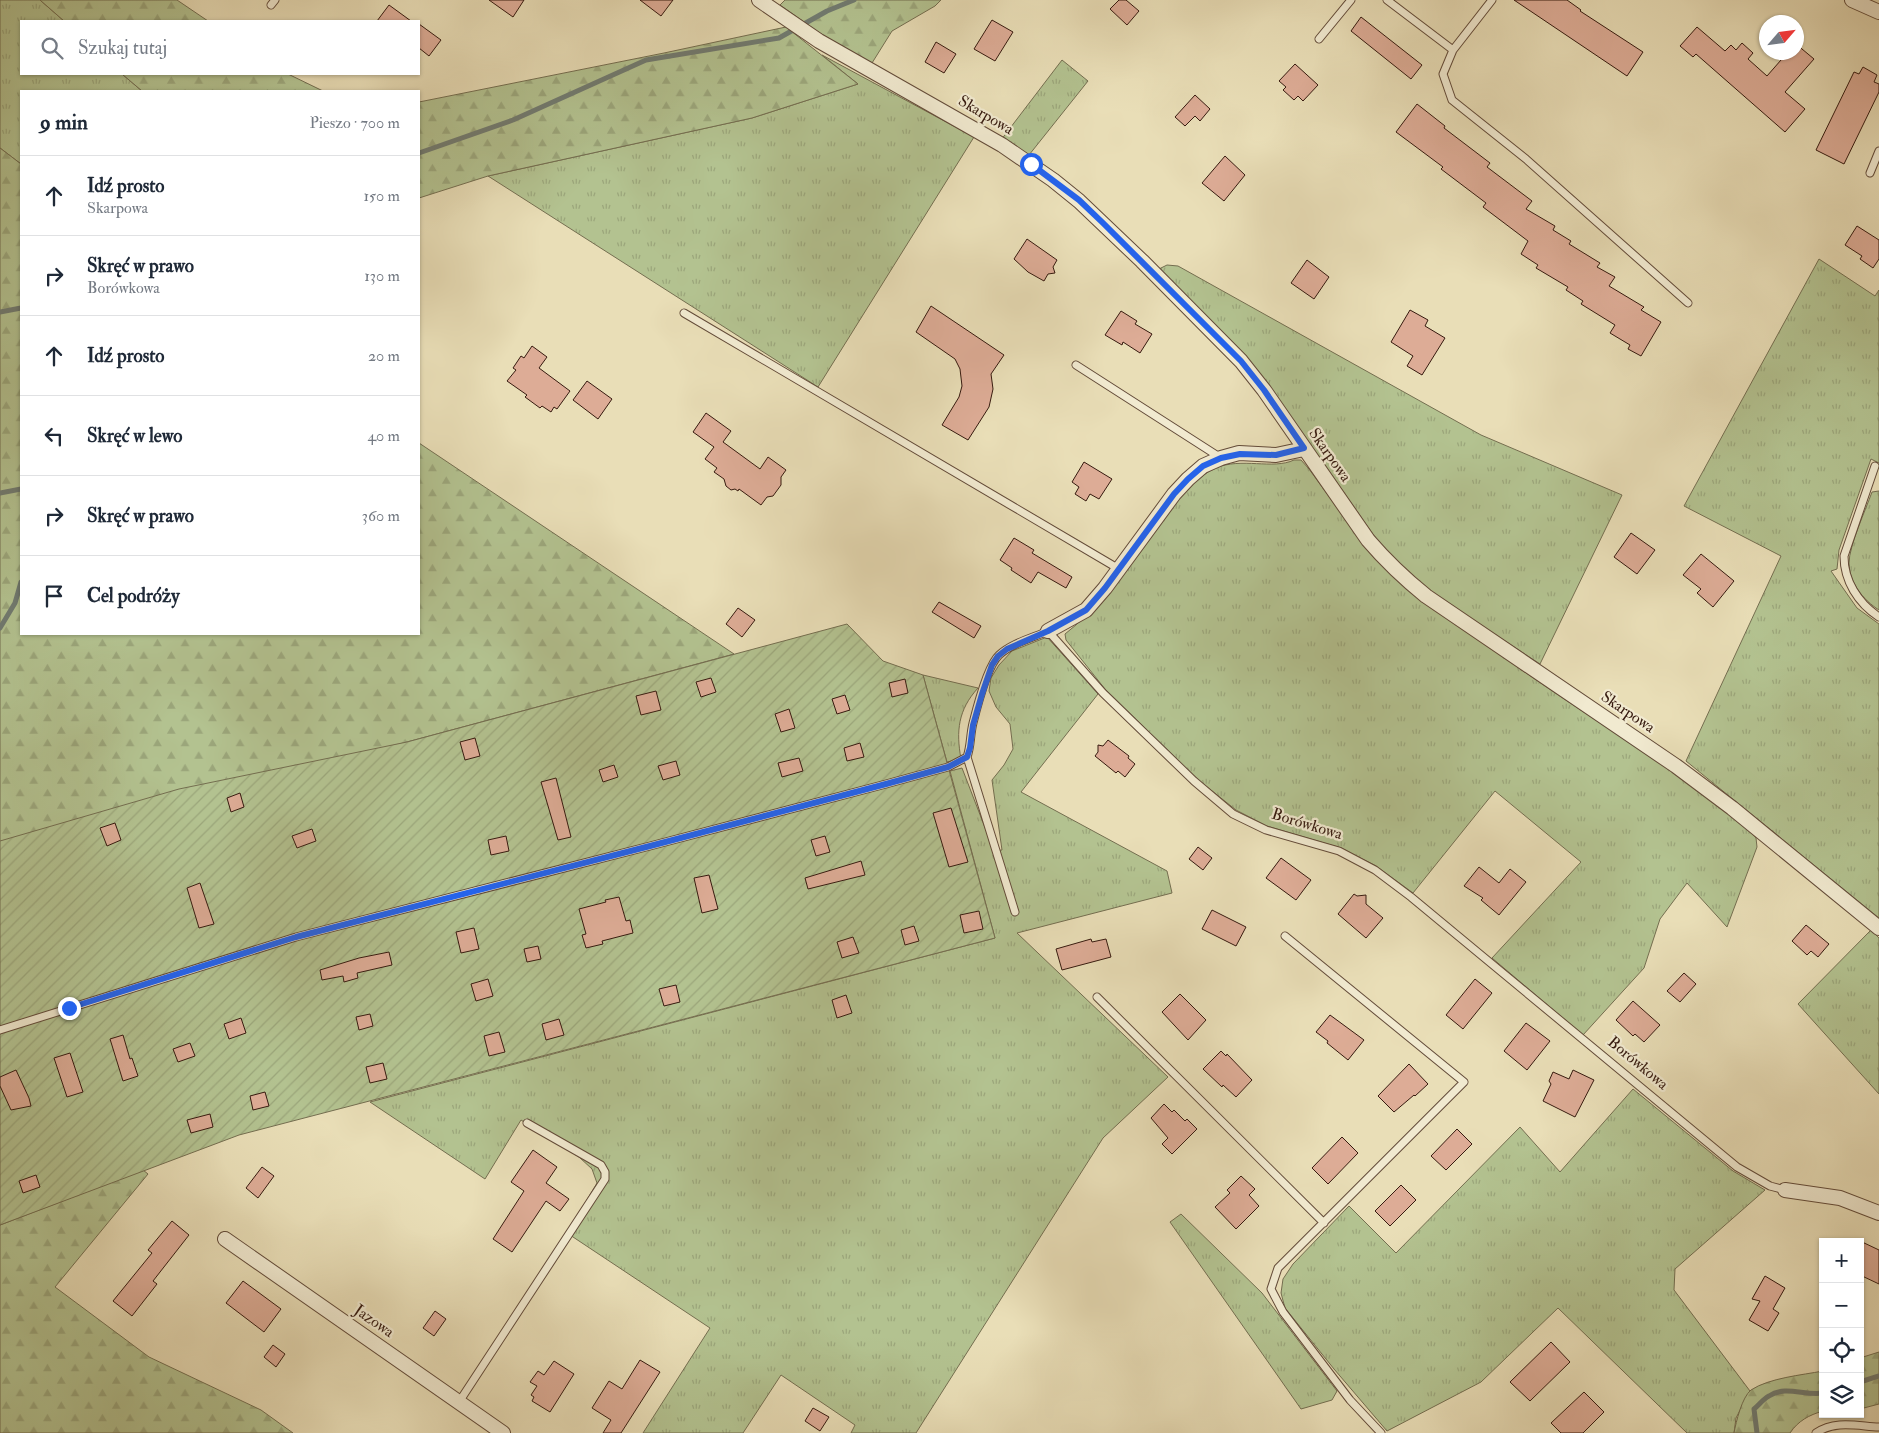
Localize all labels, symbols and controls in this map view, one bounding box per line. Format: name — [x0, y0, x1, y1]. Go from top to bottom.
north arrow — [1759, 15, 1804, 60]
search box — [20, 20, 420, 75]
icon: search — [38, 34, 66, 62]
text: Szukaj tutaj — [78, 36, 167, 60]
street label: Skarpowa — [954, 91, 1018, 140]
text: 9 min — [40, 109, 88, 136]
text: Pieszo · 700 m — [310, 113, 400, 133]
route start — [1020, 153, 1043, 176]
text: Idź prosto — [87, 174, 164, 198]
icon: ahead — [40, 182, 68, 210]
text: 150 m — [363, 186, 400, 206]
text: Skarpowa — [87, 198, 148, 218]
text: Skręć w prawo — [87, 254, 194, 278]
icon: right — [40, 262, 68, 290]
text: 130 m — [364, 266, 400, 286]
text: Borówkowa — [87, 278, 160, 298]
icon: ahead — [40, 342, 68, 370]
text: Idź prosto — [87, 344, 164, 368]
text: 20 m — [368, 346, 400, 366]
icon: left — [40, 422, 68, 450]
text: Skręć w lewo — [87, 424, 182, 448]
street label: Skarpowa — [1303, 424, 1356, 487]
text: 40 m — [367, 426, 400, 446]
icon: right — [40, 502, 68, 530]
text: Skręć w prawo — [87, 504, 194, 528]
text: 360 m — [362, 506, 400, 526]
icon: arrive — [40, 582, 68, 610]
text: Cel podróży — [87, 584, 180, 608]
street label: Skarpowa — [1597, 687, 1659, 738]
street label: Borówkowa — [1269, 804, 1345, 844]
route end — [58, 997, 81, 1020]
street label: Borówkowa — [1604, 1032, 1673, 1094]
map controls — [1819, 1238, 1864, 1418]
button: + — [1819, 1238, 1864, 1283]
button: − — [1819, 1283, 1864, 1328]
street label: Jazowa — [349, 1299, 398, 1343]
button: locate — [1819, 1328, 1864, 1373]
button: layers — [1819, 1373, 1864, 1418]

